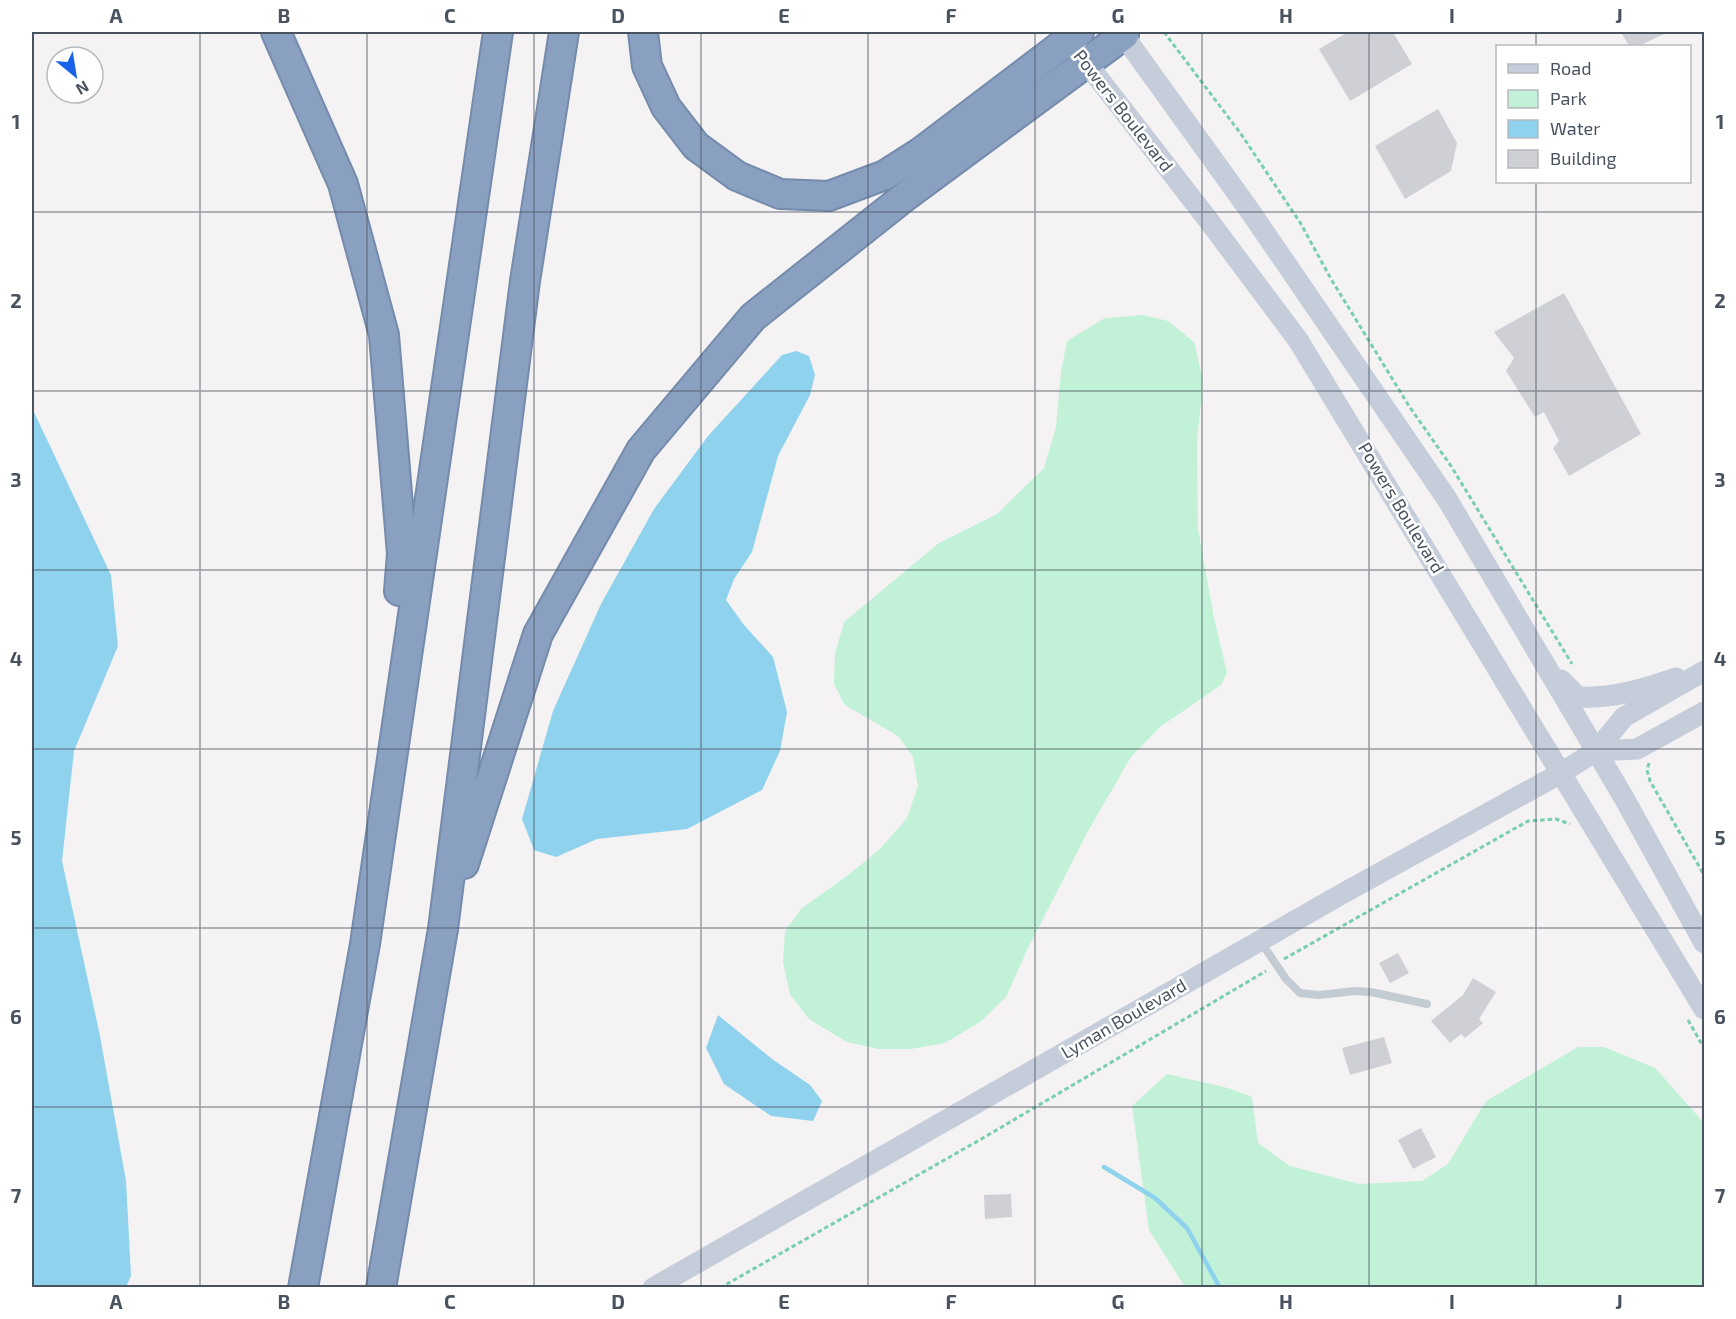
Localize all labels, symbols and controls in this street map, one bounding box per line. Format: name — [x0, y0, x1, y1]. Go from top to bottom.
text: A — [109, 3, 123, 27]
text: B — [278, 3, 290, 27]
text: C — [444, 3, 456, 27]
text: D — [611, 3, 625, 27]
text: E — [778, 3, 790, 27]
text: F — [945, 3, 957, 27]
text: G — [1112, 3, 1124, 27]
text: H — [1279, 3, 1293, 27]
text: I — [1449, 3, 1455, 27]
text: J — [1615, 3, 1623, 27]
north arrow — [45, 45, 105, 105]
street label: Powers Boulevard — [1069, 45, 1178, 176]
legend — [1496, 45, 1691, 183]
text: Road — [1550, 57, 1591, 79]
text: N — [73, 77, 93, 100]
text: Park — [1550, 87, 1587, 109]
text: 1 — [12, 109, 20, 133]
text: 1 — [1716, 109, 1724, 133]
text: Water — [1550, 117, 1600, 139]
text: Building — [1550, 147, 1617, 169]
text: 2 — [10, 288, 22, 312]
text: 2 — [1714, 288, 1726, 312]
street label: Powers Boulevard — [1354, 438, 1450, 577]
text: 3 — [10, 467, 22, 491]
text: 3 — [1714, 467, 1726, 491]
text: 4 — [10, 646, 23, 670]
text: 4 — [1714, 646, 1727, 670]
text: 5 — [10, 825, 22, 849]
text: 5 — [1714, 825, 1726, 849]
street label: Lyman Boulevard — [1057, 973, 1190, 1063]
text: 6 — [10, 1004, 22, 1028]
text: 6 — [1714, 1004, 1726, 1028]
text: 7 — [11, 1183, 22, 1207]
text: 7 — [1715, 1183, 1726, 1207]
text: A — [109, 1289, 123, 1313]
text: B — [278, 1289, 290, 1313]
text: C — [444, 1289, 456, 1313]
text: D — [611, 1289, 625, 1313]
text: E — [778, 1289, 790, 1313]
text: F — [945, 1289, 957, 1313]
text: G — [1112, 1289, 1124, 1313]
text: H — [1279, 1289, 1293, 1313]
text: I — [1449, 1289, 1455, 1313]
text: J — [1615, 1289, 1623, 1313]

